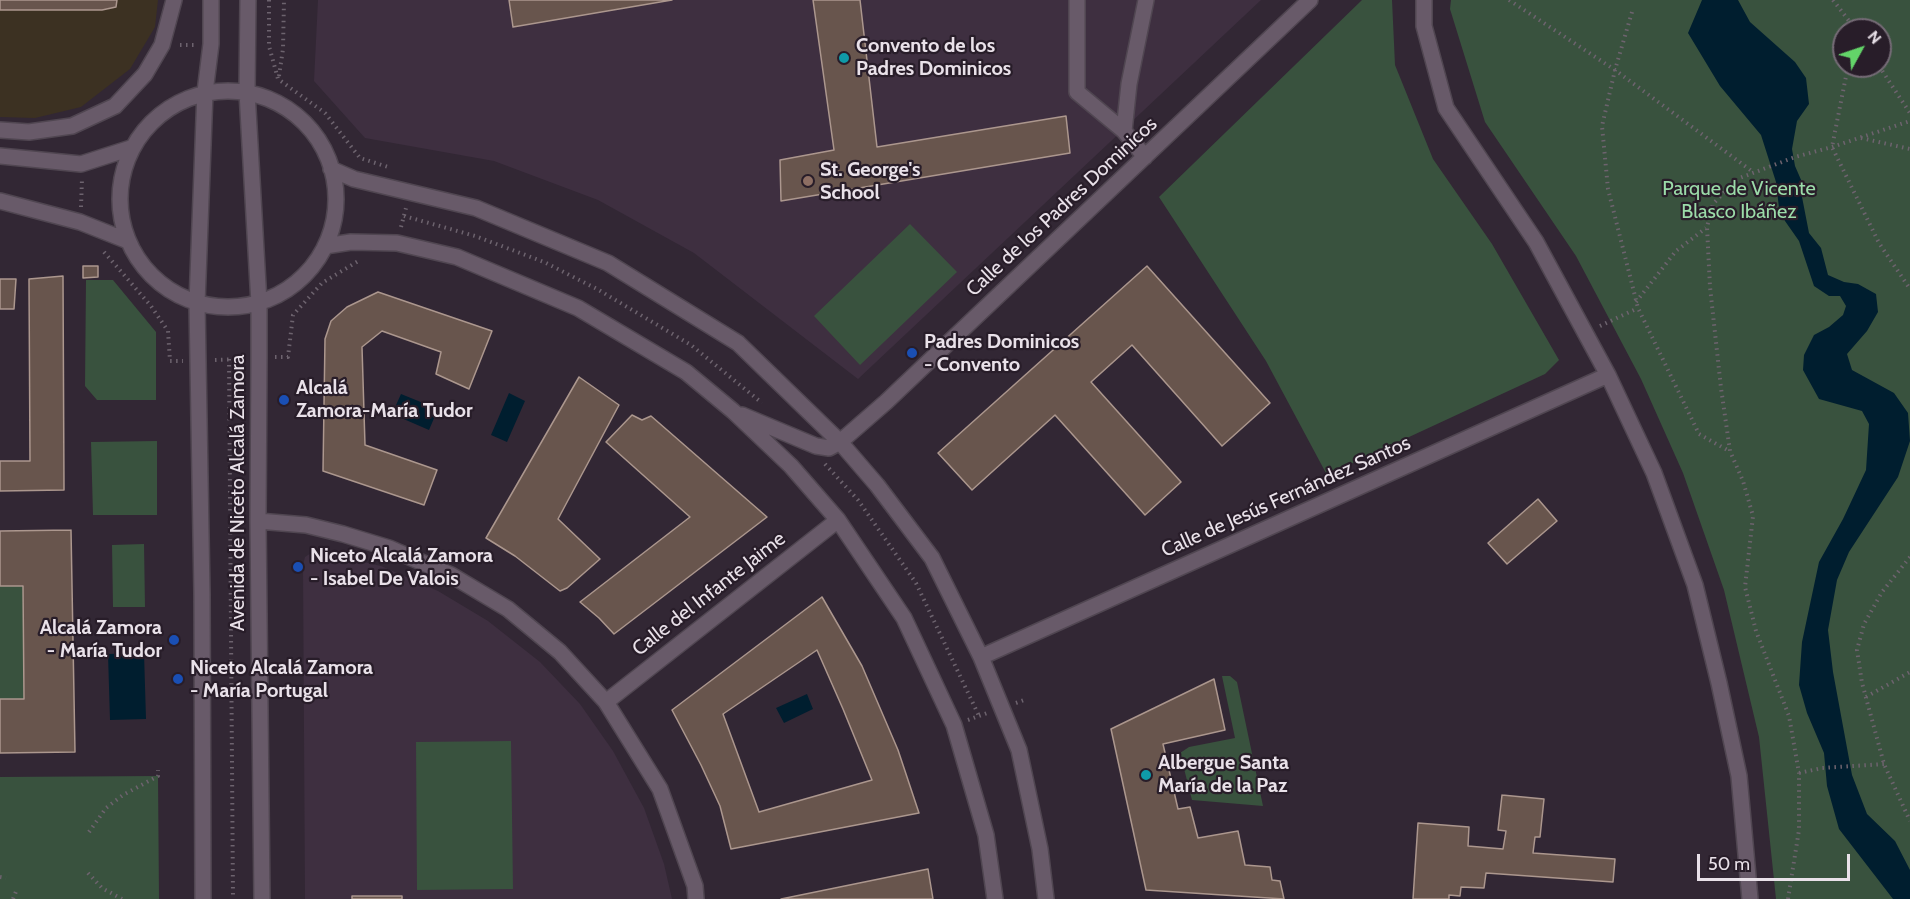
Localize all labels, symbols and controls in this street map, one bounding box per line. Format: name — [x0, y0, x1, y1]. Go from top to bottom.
north arrow — [1832, 18, 1892, 78]
text: N — [1864, 27, 1886, 48]
place label: Convento de los Padres Dominicos — [856, 34, 1011, 81]
marker: Convento de los Padres Dominicos — [837, 51, 851, 65]
street label: Calle de los Padres Dominicos — [962, 112, 1162, 302]
place label: St. George's School — [820, 158, 920, 205]
marker: St. George's School — [801, 174, 815, 188]
park label: Parque de Vicente Blasco Ibáñez — [1662, 177, 1816, 224]
place label: Padres Dominicos - Convento — [924, 330, 1079, 377]
marker: Padres Dominicos - Convento — [905, 346, 919, 360]
street label: Avenida de Niceto Alcalá Zamora — [226, 355, 250, 631]
place label: Alcalá Zamora-María Tudor — [296, 376, 473, 423]
marker: Alcalá Zamora-María Tudor — [277, 393, 291, 407]
street label: Calle de Jesús Fernández Santos — [1158, 431, 1414, 563]
street label: Calle del Infante Jaime — [628, 527, 790, 661]
place label: Niceto Alcalá Zamora - Isabel De Valois — [310, 544, 493, 591]
marker: Niceto Alcalá Zamora - Isabel De Valois — [291, 560, 305, 574]
place label: Alcalá Zamora - María Tudor — [40, 616, 162, 663]
marker: Alcalá Zamora - María Tudor — [167, 633, 181, 647]
place label: Niceto Alcalá Zamora - María Portugal — [190, 656, 373, 703]
marker: Niceto Alcalá Zamora - María Portugal — [171, 672, 185, 686]
place label: Albergue Santa María de la Paz — [1158, 751, 1289, 798]
marker: Albergue Santa María de la Paz — [1139, 768, 1153, 782]
scale bar — [1700, 842, 1853, 880]
text: 50 m — [1708, 853, 1750, 875]

